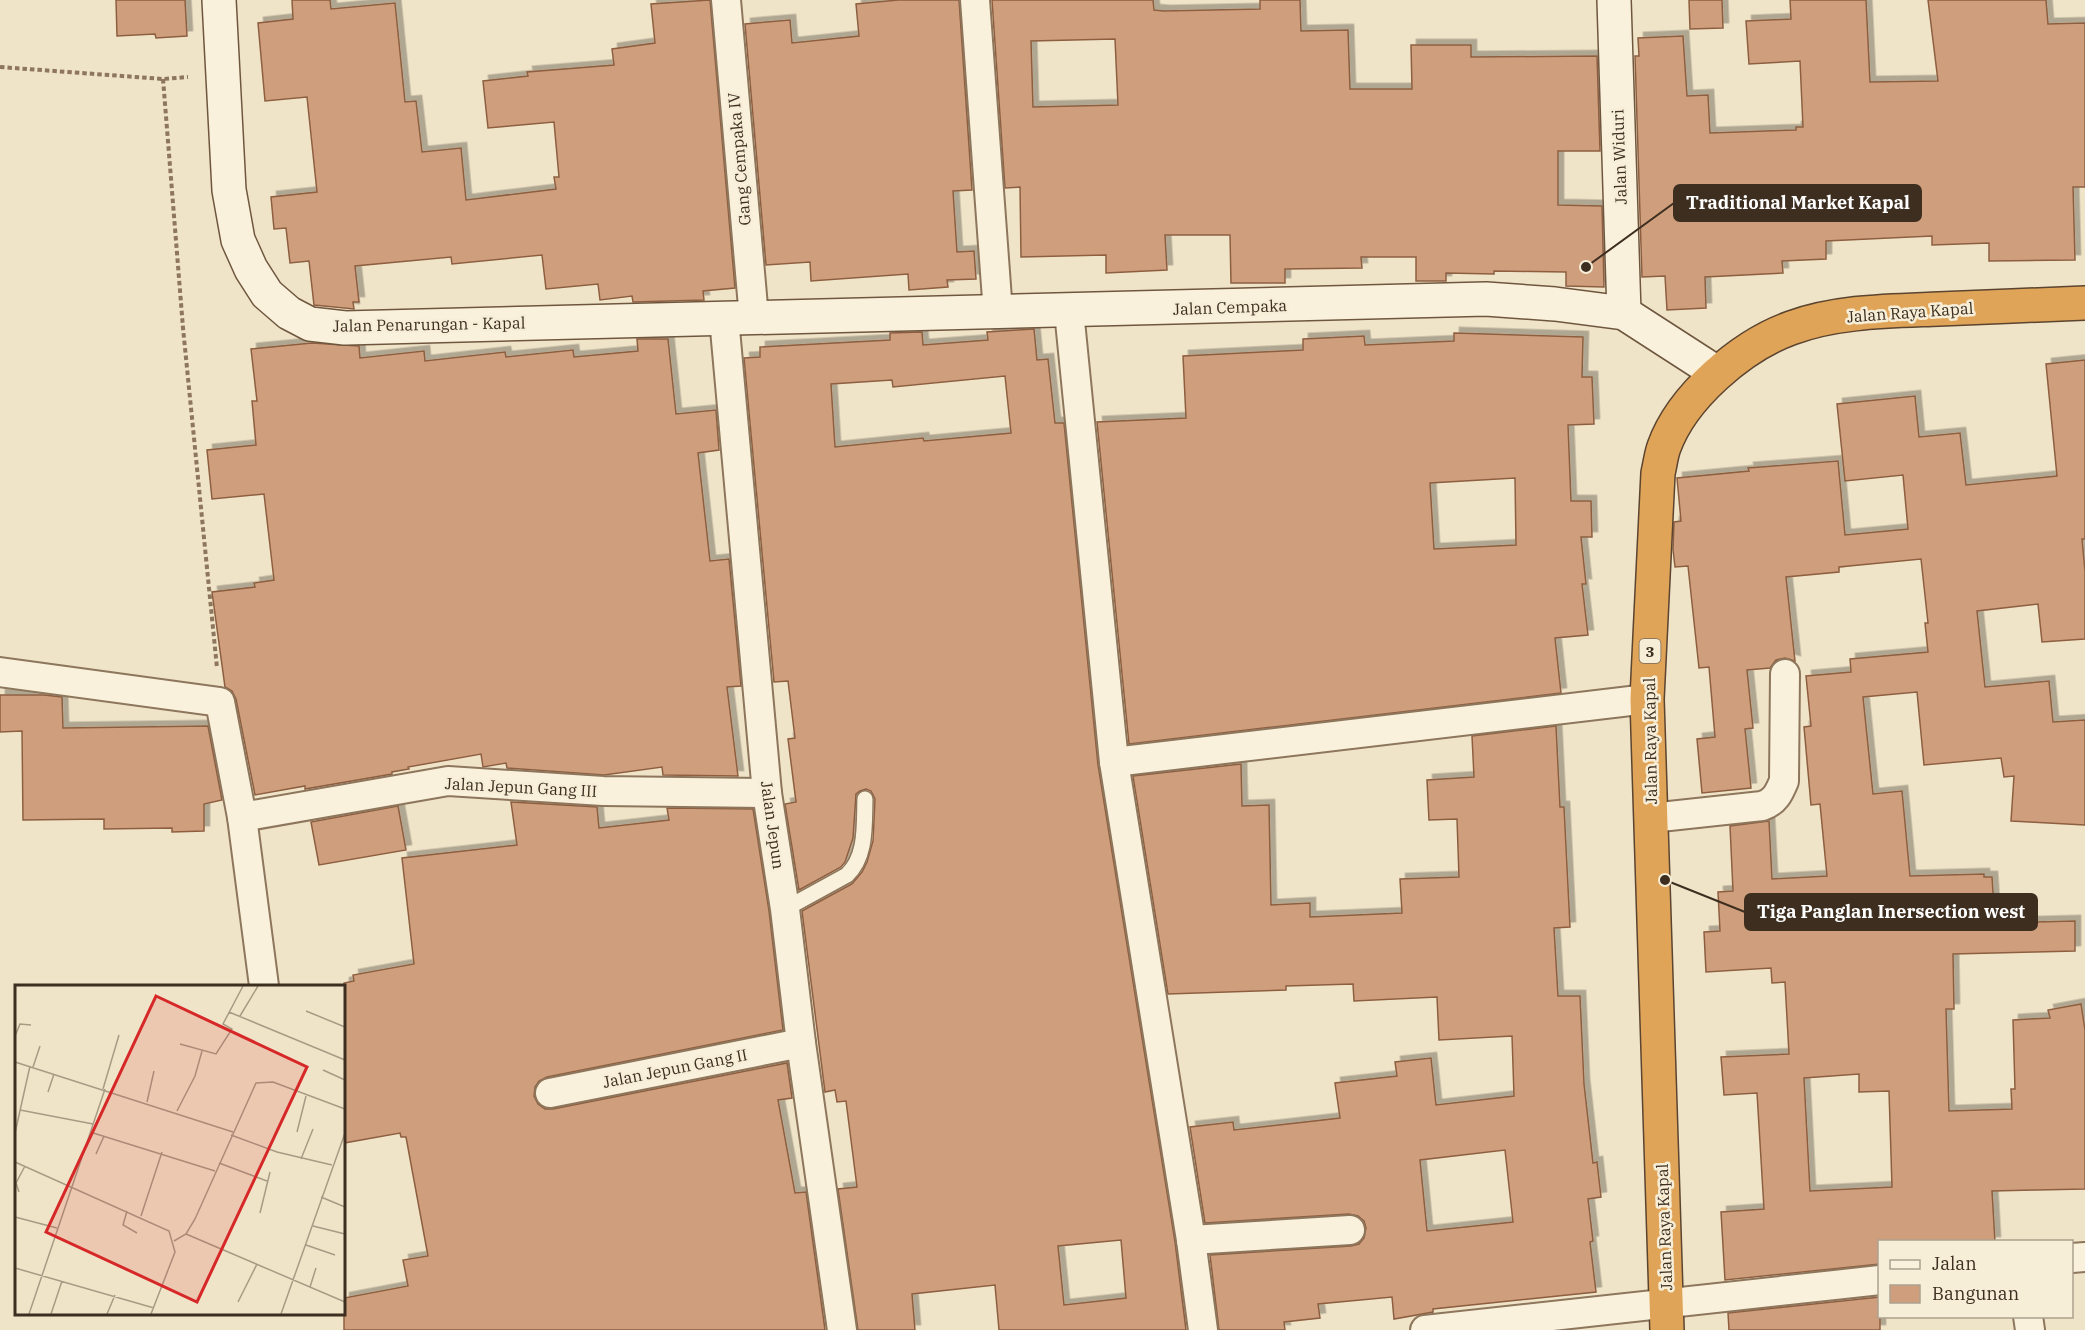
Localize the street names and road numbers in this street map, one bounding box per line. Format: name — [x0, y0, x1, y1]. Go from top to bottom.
street label: Gang Cempaka IV — [723, 91, 755, 227]
street label: Jalan Widuri — [1607, 109, 1631, 205]
street label: Jalan Cempaka — [1173, 295, 1288, 319]
street label: Jalan Raya Kapal — [1846, 298, 1974, 326]
street label: Jalan Penarungan - Kapal — [332, 312, 526, 336]
road number: 3 — [1640, 639, 1660, 663]
street label: Jalan Raya Kapal — [1639, 677, 1661, 805]
street label: Jalan Jepun Gang III — [444, 773, 598, 801]
street label: Jalan Jepun — [757, 779, 789, 871]
street label: Jalan Jepun Gang II — [601, 1044, 749, 1092]
street label: Jalan Raya Kapal — [1652, 1163, 1676, 1291]

